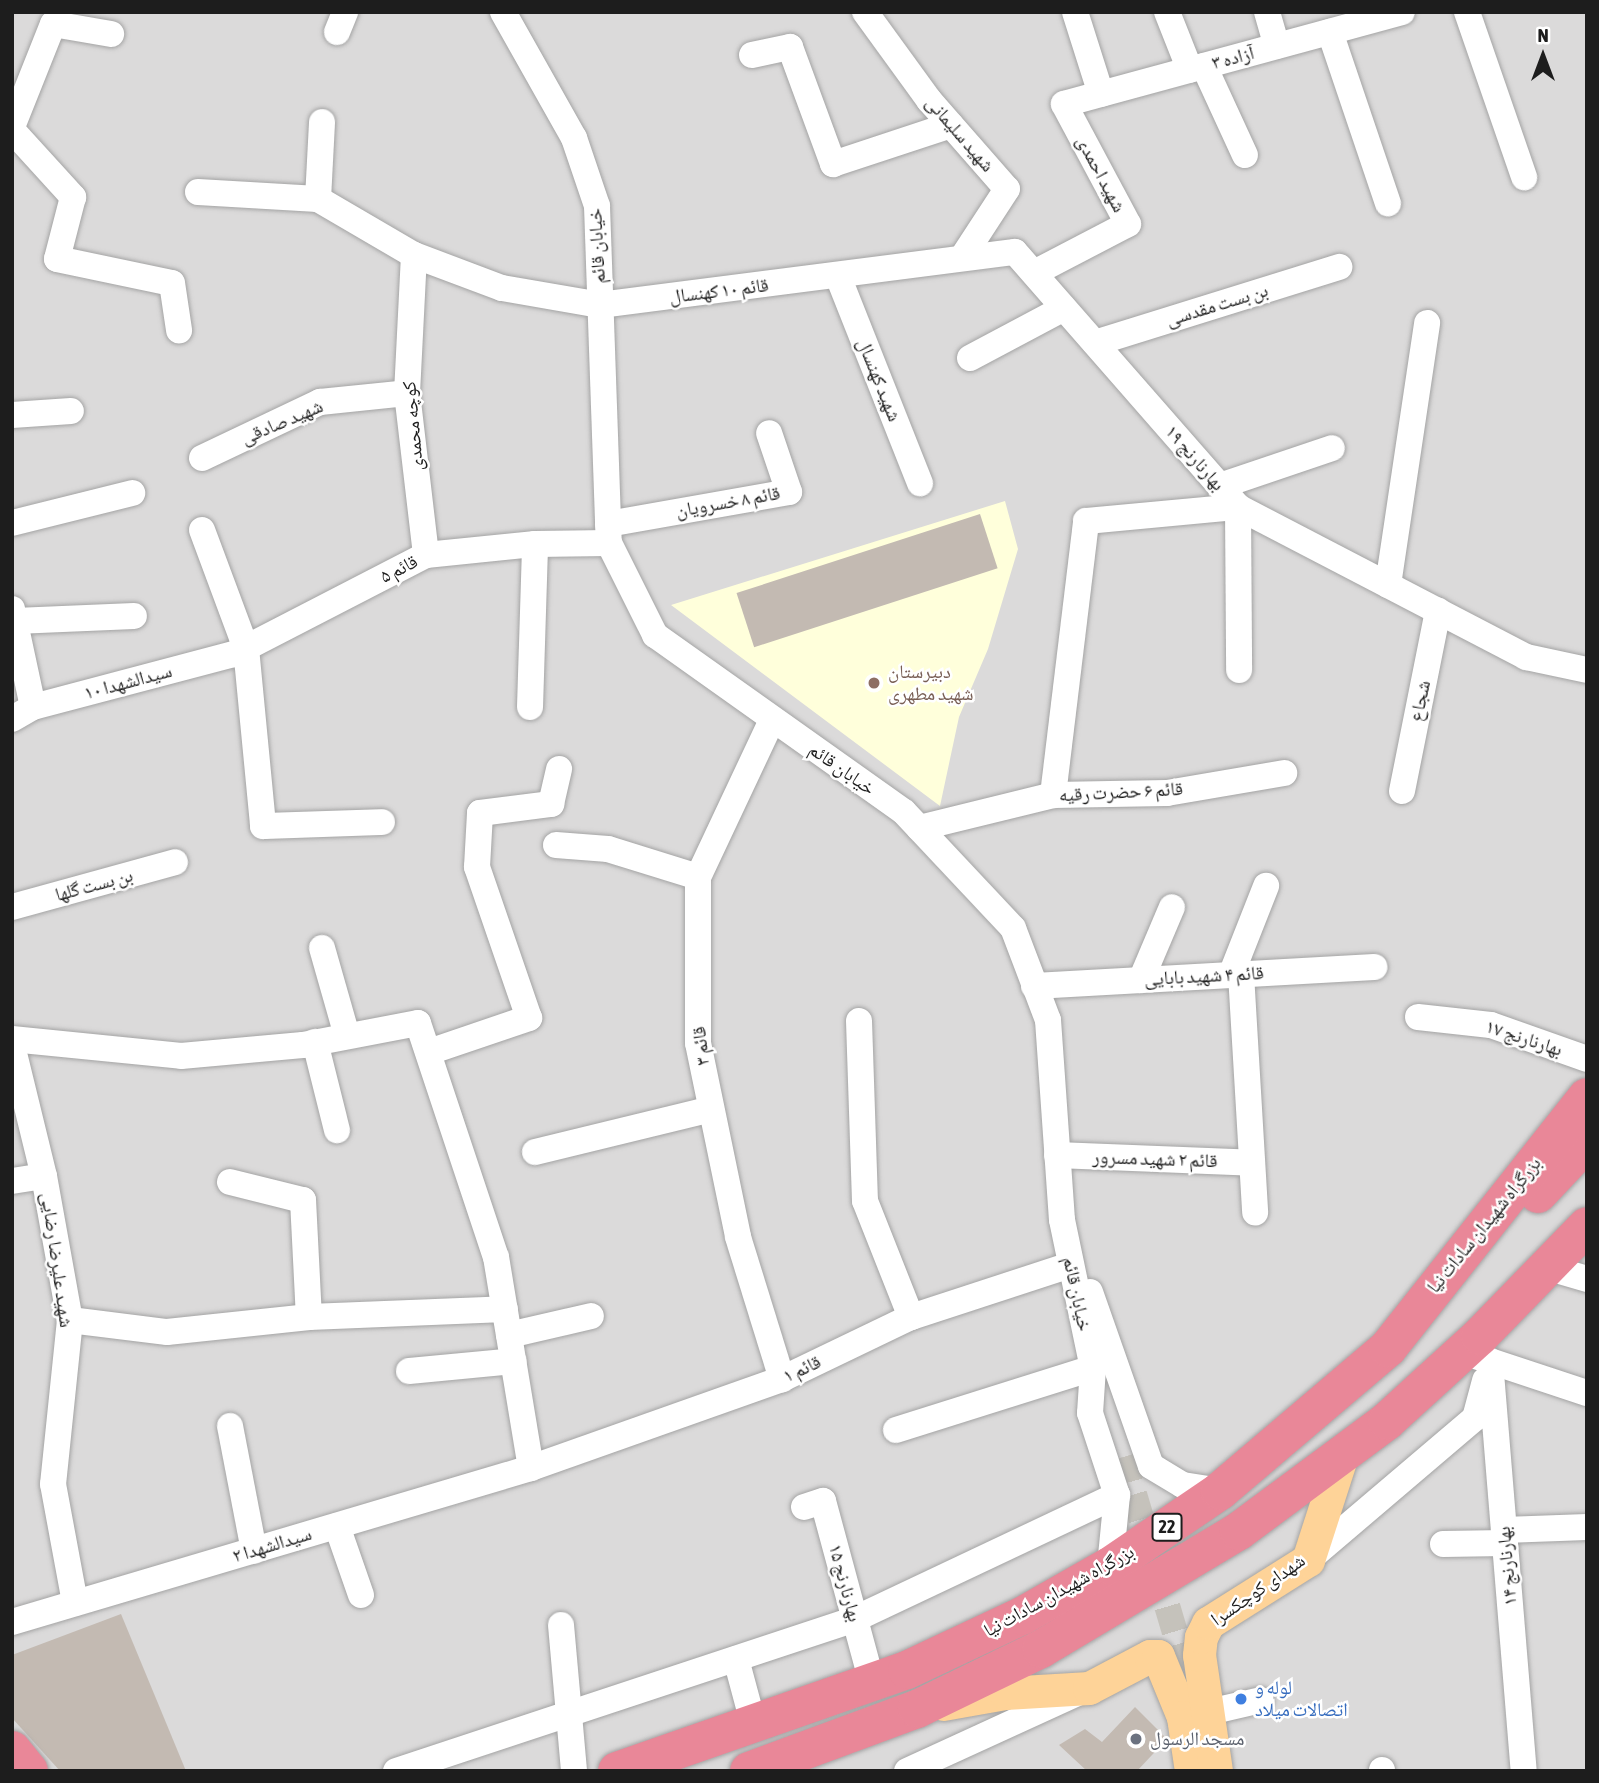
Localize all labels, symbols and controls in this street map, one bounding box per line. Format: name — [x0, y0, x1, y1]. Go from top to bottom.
north arrow — [1508, 21, 1578, 91]
text: N — [1537, 24, 1549, 46]
street label: آزاده ۳ — [1209, 41, 1257, 75]
street label: شهید سلیمانی — [921, 91, 999, 177]
street label: شهید احمدی — [1071, 132, 1131, 216]
street label: خیابان قائم — [584, 208, 610, 284]
street label: قائم ۱۰ کهنسال — [668, 274, 770, 308]
street label: بن بست مقدسی — [1163, 279, 1271, 331]
street label: شهید کهنسال — [852, 335, 906, 425]
street label: کوچه محمدی — [398, 380, 428, 472]
street label: شهید صادقی — [238, 395, 326, 449]
street label: بهارنارنج ۱۹ — [1160, 421, 1230, 495]
street label: قائم ۸ خسرویان — [674, 482, 782, 522]
street label: قائم ۵ — [376, 550, 422, 588]
street label: سیدالشهدا ۱۰ — [82, 659, 174, 705]
place label: دبیرستان شهید مطهری — [888, 661, 973, 705]
marker: دبیرستان شهید مطهری — [866, 675, 882, 691]
street label: شجاع — [1405, 678, 1435, 724]
street label: خیابان قائم — [805, 738, 879, 800]
street label: قائم ۶ حضرت رقیه — [1058, 777, 1184, 807]
street label: بن بست گلها — [53, 864, 135, 906]
street label: قائم ۴ شهید بابایی — [1144, 961, 1264, 991]
street label: بهارنارنج ۱۷ — [1483, 1015, 1565, 1061]
street label: قائم ۳ — [687, 1025, 715, 1067]
street label: قائم ۲ شهید مسرور — [1092, 1145, 1218, 1173]
street label: بزرگراه شهیدان سادات نیا — [1422, 1152, 1546, 1298]
street label: شهید علیرضا رضایی — [36, 1191, 78, 1329]
street label: خیابان قائم — [1058, 1255, 1096, 1333]
street label: قائم ۱ — [779, 1350, 825, 1388]
road number: 22 — [1151, 1512, 1183, 1542]
street label: سیدالشهدا ۲ — [230, 1522, 314, 1568]
street label: بهارنارنج ۱۴ — [1492, 1525, 1522, 1607]
street label: بزرگراه شهیدان سادات نیا — [980, 1540, 1138, 1642]
street label: بهارنارنج ۱۵ — [824, 1542, 866, 1624]
street label: شهدای کوچکسرا — [1206, 1549, 1310, 1631]
place label: لوله و اتصالات میلاد — [1255, 1677, 1348, 1721]
marker: لوله و اتصالات میلاد — [1233, 1691, 1249, 1707]
place label: مسجد الرسول — [1150, 1728, 1244, 1750]
marker: مسجد الرسول — [1128, 1731, 1144, 1747]

